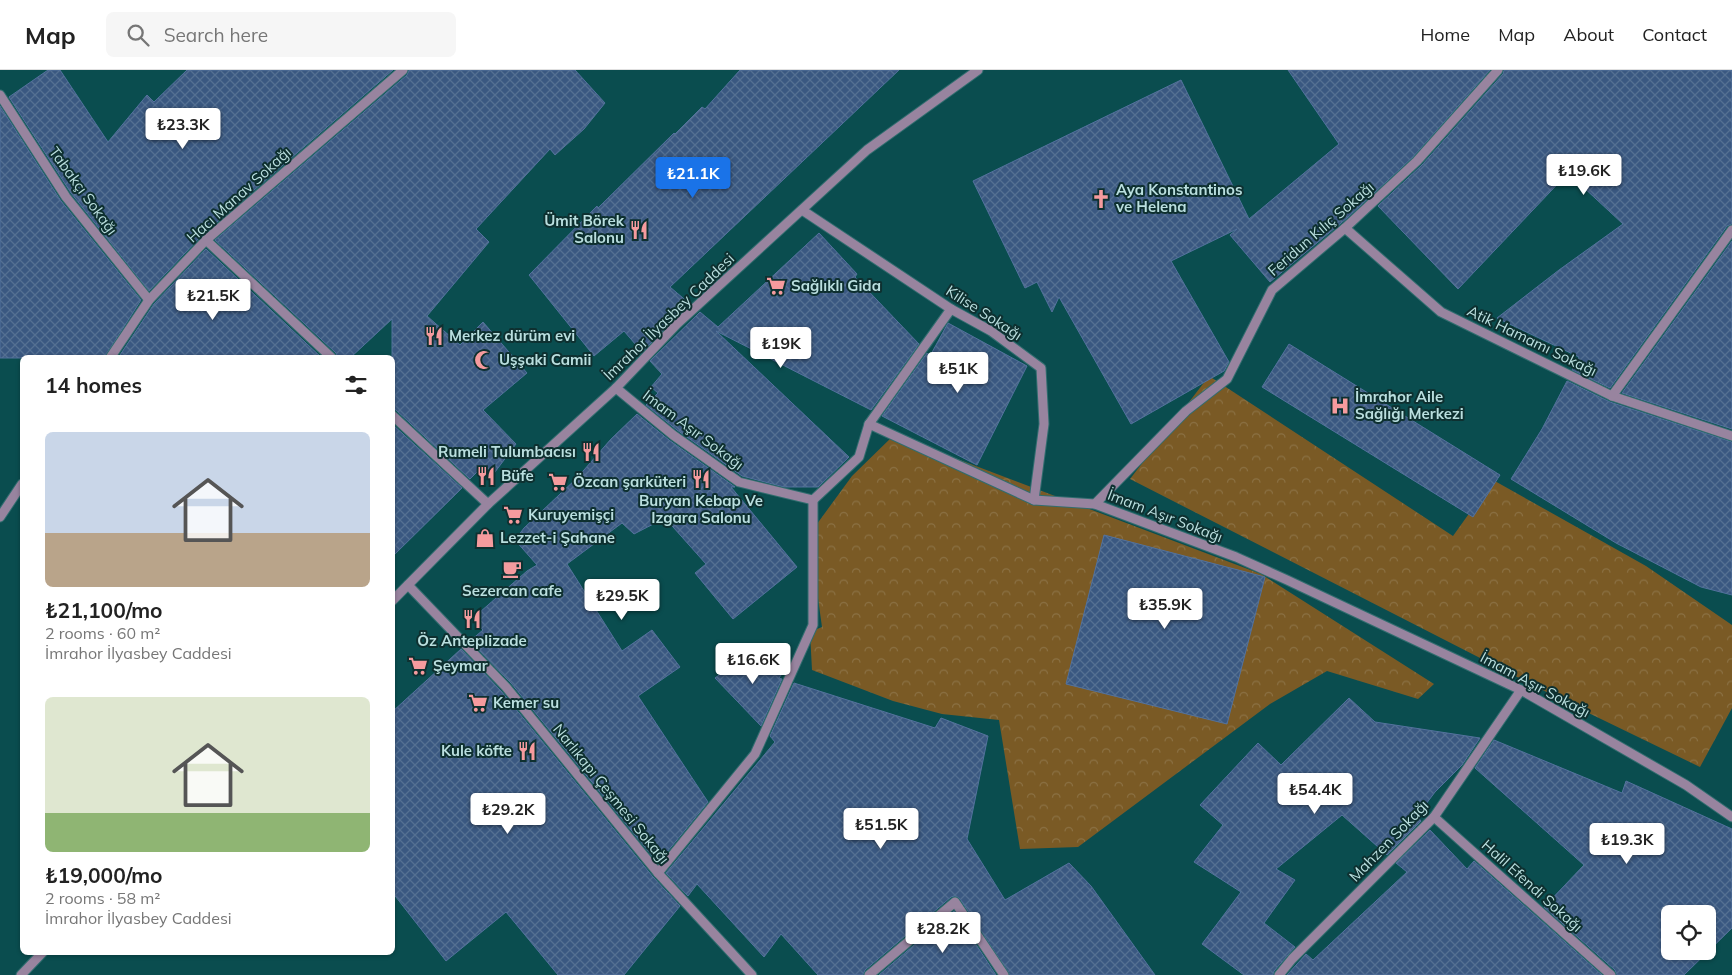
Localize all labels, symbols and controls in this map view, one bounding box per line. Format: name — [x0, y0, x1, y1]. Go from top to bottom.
search box — [106, 12, 456, 57]
text: Map — [25, 20, 76, 50]
icon: search — [124, 21, 152, 49]
text: Search here — [164, 23, 268, 47]
text: Home — [1420, 23, 1470, 46]
text: Map — [1498, 23, 1535, 46]
text: About — [1563, 23, 1614, 46]
text: Contact — [1642, 23, 1707, 46]
pin: ₺23.3K — [142, 108, 224, 150]
text: ₺23.3K — [156, 114, 210, 134]
street label: Tabakçı Sokağı — [45, 143, 122, 239]
street label: Hacı Manav Sokağı — [183, 143, 295, 247]
pin: ₺19.6K — [1543, 154, 1625, 196]
pin: ₺21.1K — [652, 156, 734, 199]
text: ₺19.6K — [1557, 160, 1611, 180]
text: ₺21.1K — [666, 163, 720, 183]
street label: Feridun Kılıç Sokağı — [1264, 177, 1378, 280]
place label: Aya Konstantinos ve Helena — [1115, 180, 1242, 216]
church icon: Aya Konstantinos ve Helena — [1090, 188, 1112, 210]
place label: Ümit Börek Salonu — [544, 211, 625, 247]
restaurant icon: Ümit Börek Salonu — [628, 219, 650, 241]
street label: İmrahor İlyasbey Caddesi — [599, 249, 738, 384]
supermarket icon: Sağlıklı Gida — [765, 275, 787, 297]
place label: Sağlıklı Gida — [791, 276, 881, 295]
pin: ₺21.5K — [172, 278, 254, 321]
street label: Kilise Sokağı — [943, 281, 1026, 344]
text: ₺21.5K — [186, 285, 240, 305]
street label: Atik Hamamı Sokağı — [1464, 301, 1600, 380]
restaurant icon: Merkez dürüm evi — [423, 325, 445, 347]
place label: Merkez dürüm evi — [449, 326, 575, 345]
pin: ₺19K — [751, 326, 811, 369]
text: ₺19K — [761, 333, 801, 353]
mosque icon: Uşşaki Camii — [473, 349, 495, 371]
place label: Uşşaki Camii — [499, 350, 591, 369]
pin: ₺51K — [928, 352, 988, 394]
text: ₺51K — [938, 358, 978, 378]
icon: filters — [342, 371, 370, 399]
text: 14 homes — [45, 372, 142, 398]
street label: İmam Aşır Sokağı — [639, 385, 748, 474]
place label: İmrahor Aile Sağlığı Merkezi — [1355, 387, 1464, 423]
hospital icon: İmrahor Aile Sağlığı Merkezi — [1329, 395, 1351, 417]
restaurant icon: Rumeli Tulumbacısı — [580, 441, 602, 463]
place label: Rumeli Tulumbacısı — [438, 442, 576, 461]
icon: home — [163, 465, 253, 555]
restaurant icon: Büfe — [475, 465, 497, 487]
place label: Büfe — [501, 466, 534, 485]
restaurant icon: Buryan Kebap Ve Izgara Salonu — [690, 468, 712, 490]
supermarket icon: Özcan şarküteri — [547, 471, 569, 493]
place label: Özcan şarküteri — [573, 472, 686, 491]
street label: İmam Aşır Sokağı — [1105, 485, 1225, 546]
place label: Buryan Kebap Ve Izgara Salonu — [639, 491, 763, 527]
supermarket icon: Kuruyemişçi — [502, 504, 524, 526]
place label: Kuruyemişçi — [528, 505, 614, 524]
shop icon: Lezzet-i Şahane — [474, 527, 496, 549]
place label: Lezzet-i Şahane — [500, 528, 615, 547]
cafe icon: Sezercan cafe — [501, 558, 523, 580]
pin: ₺29.5K — [581, 578, 663, 621]
place label: Sezercan cafe — [462, 581, 562, 600]
text: ₺29.5K — [595, 585, 649, 605]
pin: ₺35.9K — [1124, 588, 1206, 630]
text: ₺35.9K — [1138, 594, 1192, 614]
text: ₺21,100/mo — [45, 597, 163, 623]
restaurant icon: Öz Anteplizade — [461, 608, 483, 630]
text: 2 rooms · 60 m² — [45, 623, 160, 643]
place label: Öz Anteplizade — [417, 631, 527, 650]
pin: ₺16.6K — [712, 642, 794, 685]
text: İmrahor İlyasbey Caddesi — [45, 643, 232, 663]
street label: İmam Aşır Sokağı — [1477, 648, 1593, 721]
text: ₺16.6K — [726, 649, 780, 669]
supermarket icon: Şeymar — [407, 655, 429, 677]
place label: Şeymar — [433, 656, 488, 675]
supermarket icon: Kemer su — [467, 692, 489, 714]
place label: Kemer su — [493, 693, 559, 712]
street label: Narlıkapı Çeşmesi Sokağı — [549, 720, 674, 868]
icon: home — [163, 730, 253, 820]
restaurant icon: Kule köfte — [516, 740, 538, 762]
place label: Kule köfte — [441, 741, 512, 760]
pin: ₺54.4K — [1274, 772, 1356, 815]
text: ₺54.4K — [1288, 779, 1342, 799]
pin: ₺29.2K — [467, 792, 549, 835]
street label: Mahzen Sokağı — [1345, 796, 1432, 886]
text: ₺29.2K — [481, 799, 535, 819]
pin: ₺51.5K — [840, 808, 922, 850]
text: ₺51.5K — [854, 814, 908, 834]
pin: ₺19.3K — [1586, 822, 1668, 865]
text: ₺19.3K — [1600, 829, 1654, 849]
street label: Halil Efendi Sokağı — [1478, 835, 1587, 936]
text: ₺19,000/mo — [45, 862, 163, 888]
text: 2 rooms · 58 m² — [45, 888, 160, 908]
map controls — [1661, 905, 1716, 960]
button: locate — [1661, 905, 1716, 960]
text: İmrahor İlyasbey Caddesi — [45, 908, 232, 928]
pin: ₺28.2K — [902, 912, 984, 954]
text: ₺28.2K — [916, 918, 970, 938]

